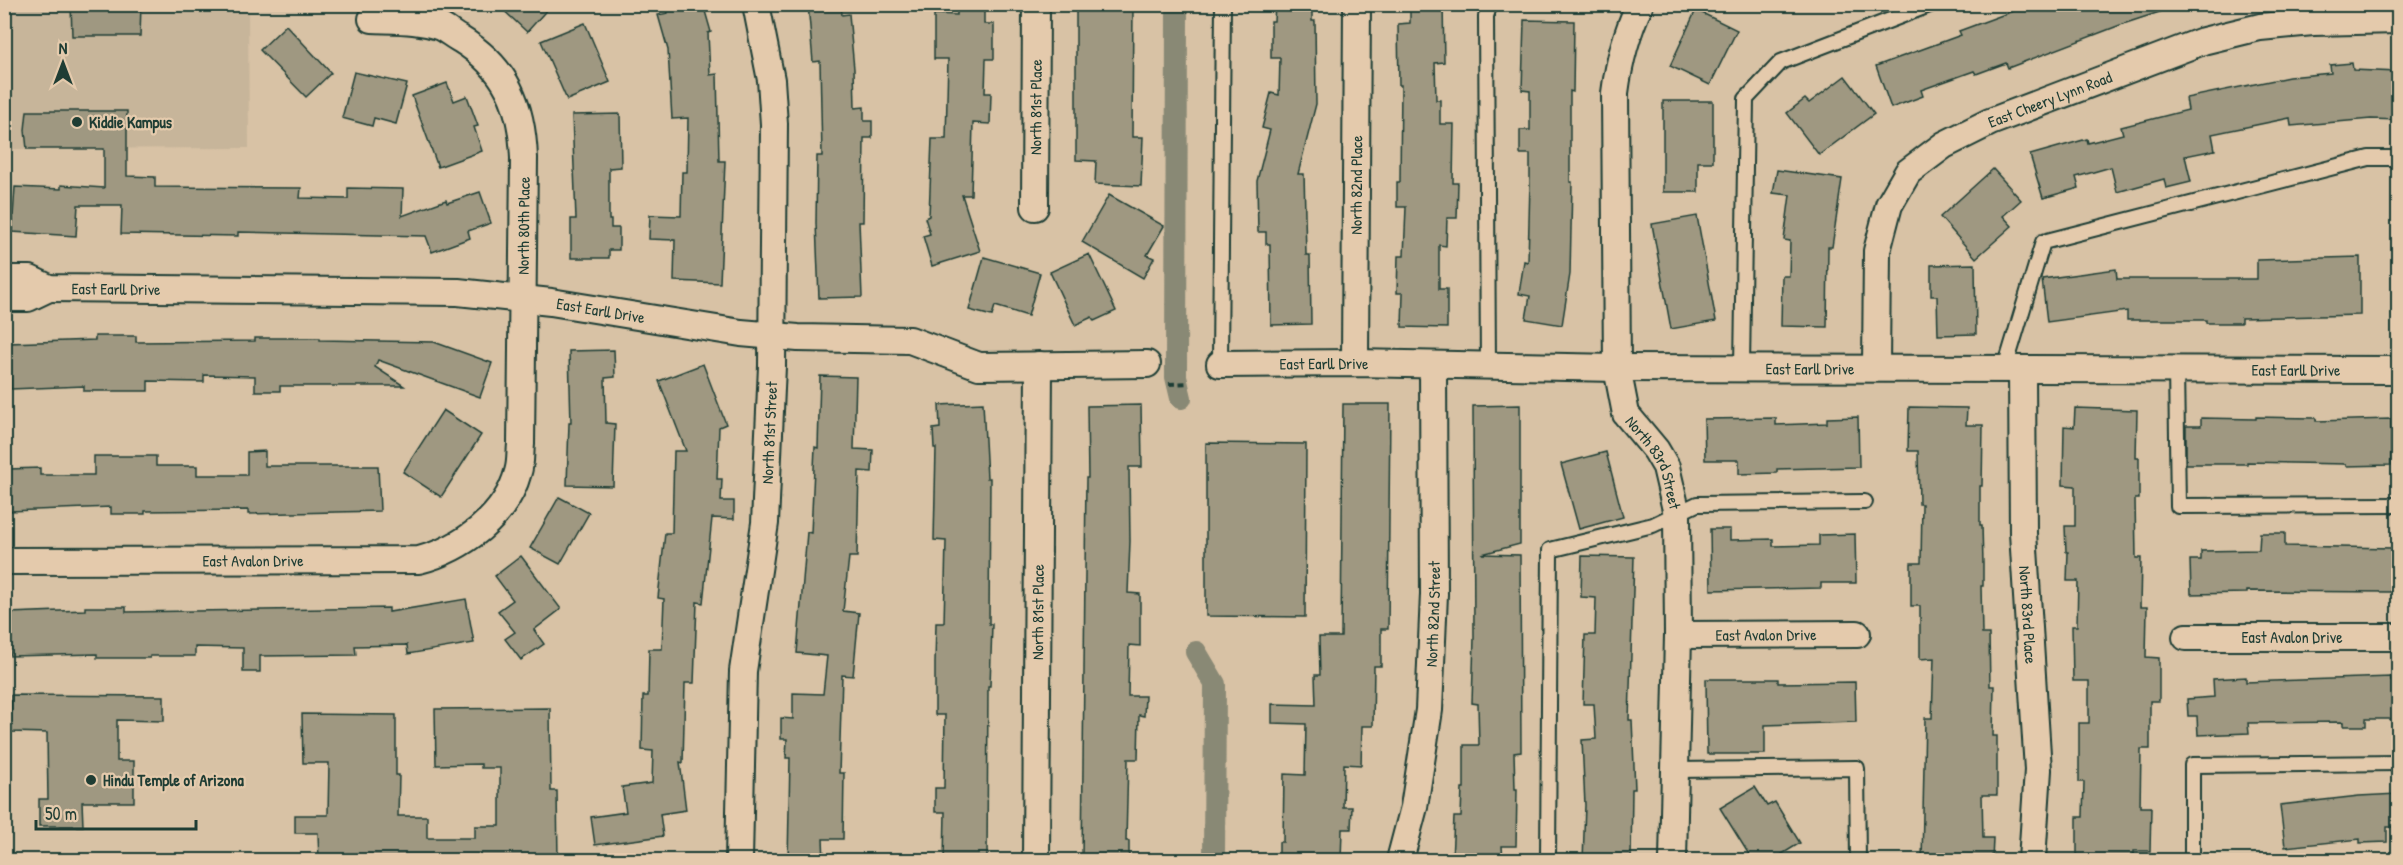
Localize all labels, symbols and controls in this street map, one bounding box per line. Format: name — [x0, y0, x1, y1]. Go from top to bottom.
north arrow — [33, 33, 93, 93]
text: N — [59, 37, 68, 59]
street label: North 81st Place — [1024, 58, 1047, 155]
street label: East Cheery Lynn Road — [1985, 66, 2115, 133]
place label: Kiddie Kampus — [89, 111, 173, 134]
marker: Kiddie Kampus — [70, 115, 84, 129]
street label: North 82nd Place — [1345, 135, 1367, 235]
street label: North 80th Place — [512, 176, 535, 275]
street label: East Earll Drive — [71, 277, 161, 300]
street label: East Earll Drive — [555, 292, 647, 328]
street label: East Earll Drive — [1279, 352, 1369, 375]
street label: East Earll Drive — [1765, 357, 1855, 380]
street label: East Earll Drive — [2251, 359, 2341, 381]
street label: North 81st Street — [756, 381, 782, 484]
street label: North 83rd Street — [1621, 411, 1687, 512]
street label: East Avalon Drive — [202, 549, 304, 572]
street label: North 82nd Street — [1420, 561, 1445, 667]
street label: North 81st Place — [1026, 563, 1049, 660]
street label: North 83rd Place — [2014, 565, 2042, 665]
street label: East Avalon Drive — [1715, 623, 1817, 646]
street label: East Avalon Drive — [2241, 626, 2343, 648]
place label: Hindu Temple of Arizona — [103, 769, 244, 792]
marker: Hindu Temple of Arizona — [84, 773, 98, 787]
scale bar — [36, 793, 196, 831]
text: 50 m — [45, 801, 77, 826]

